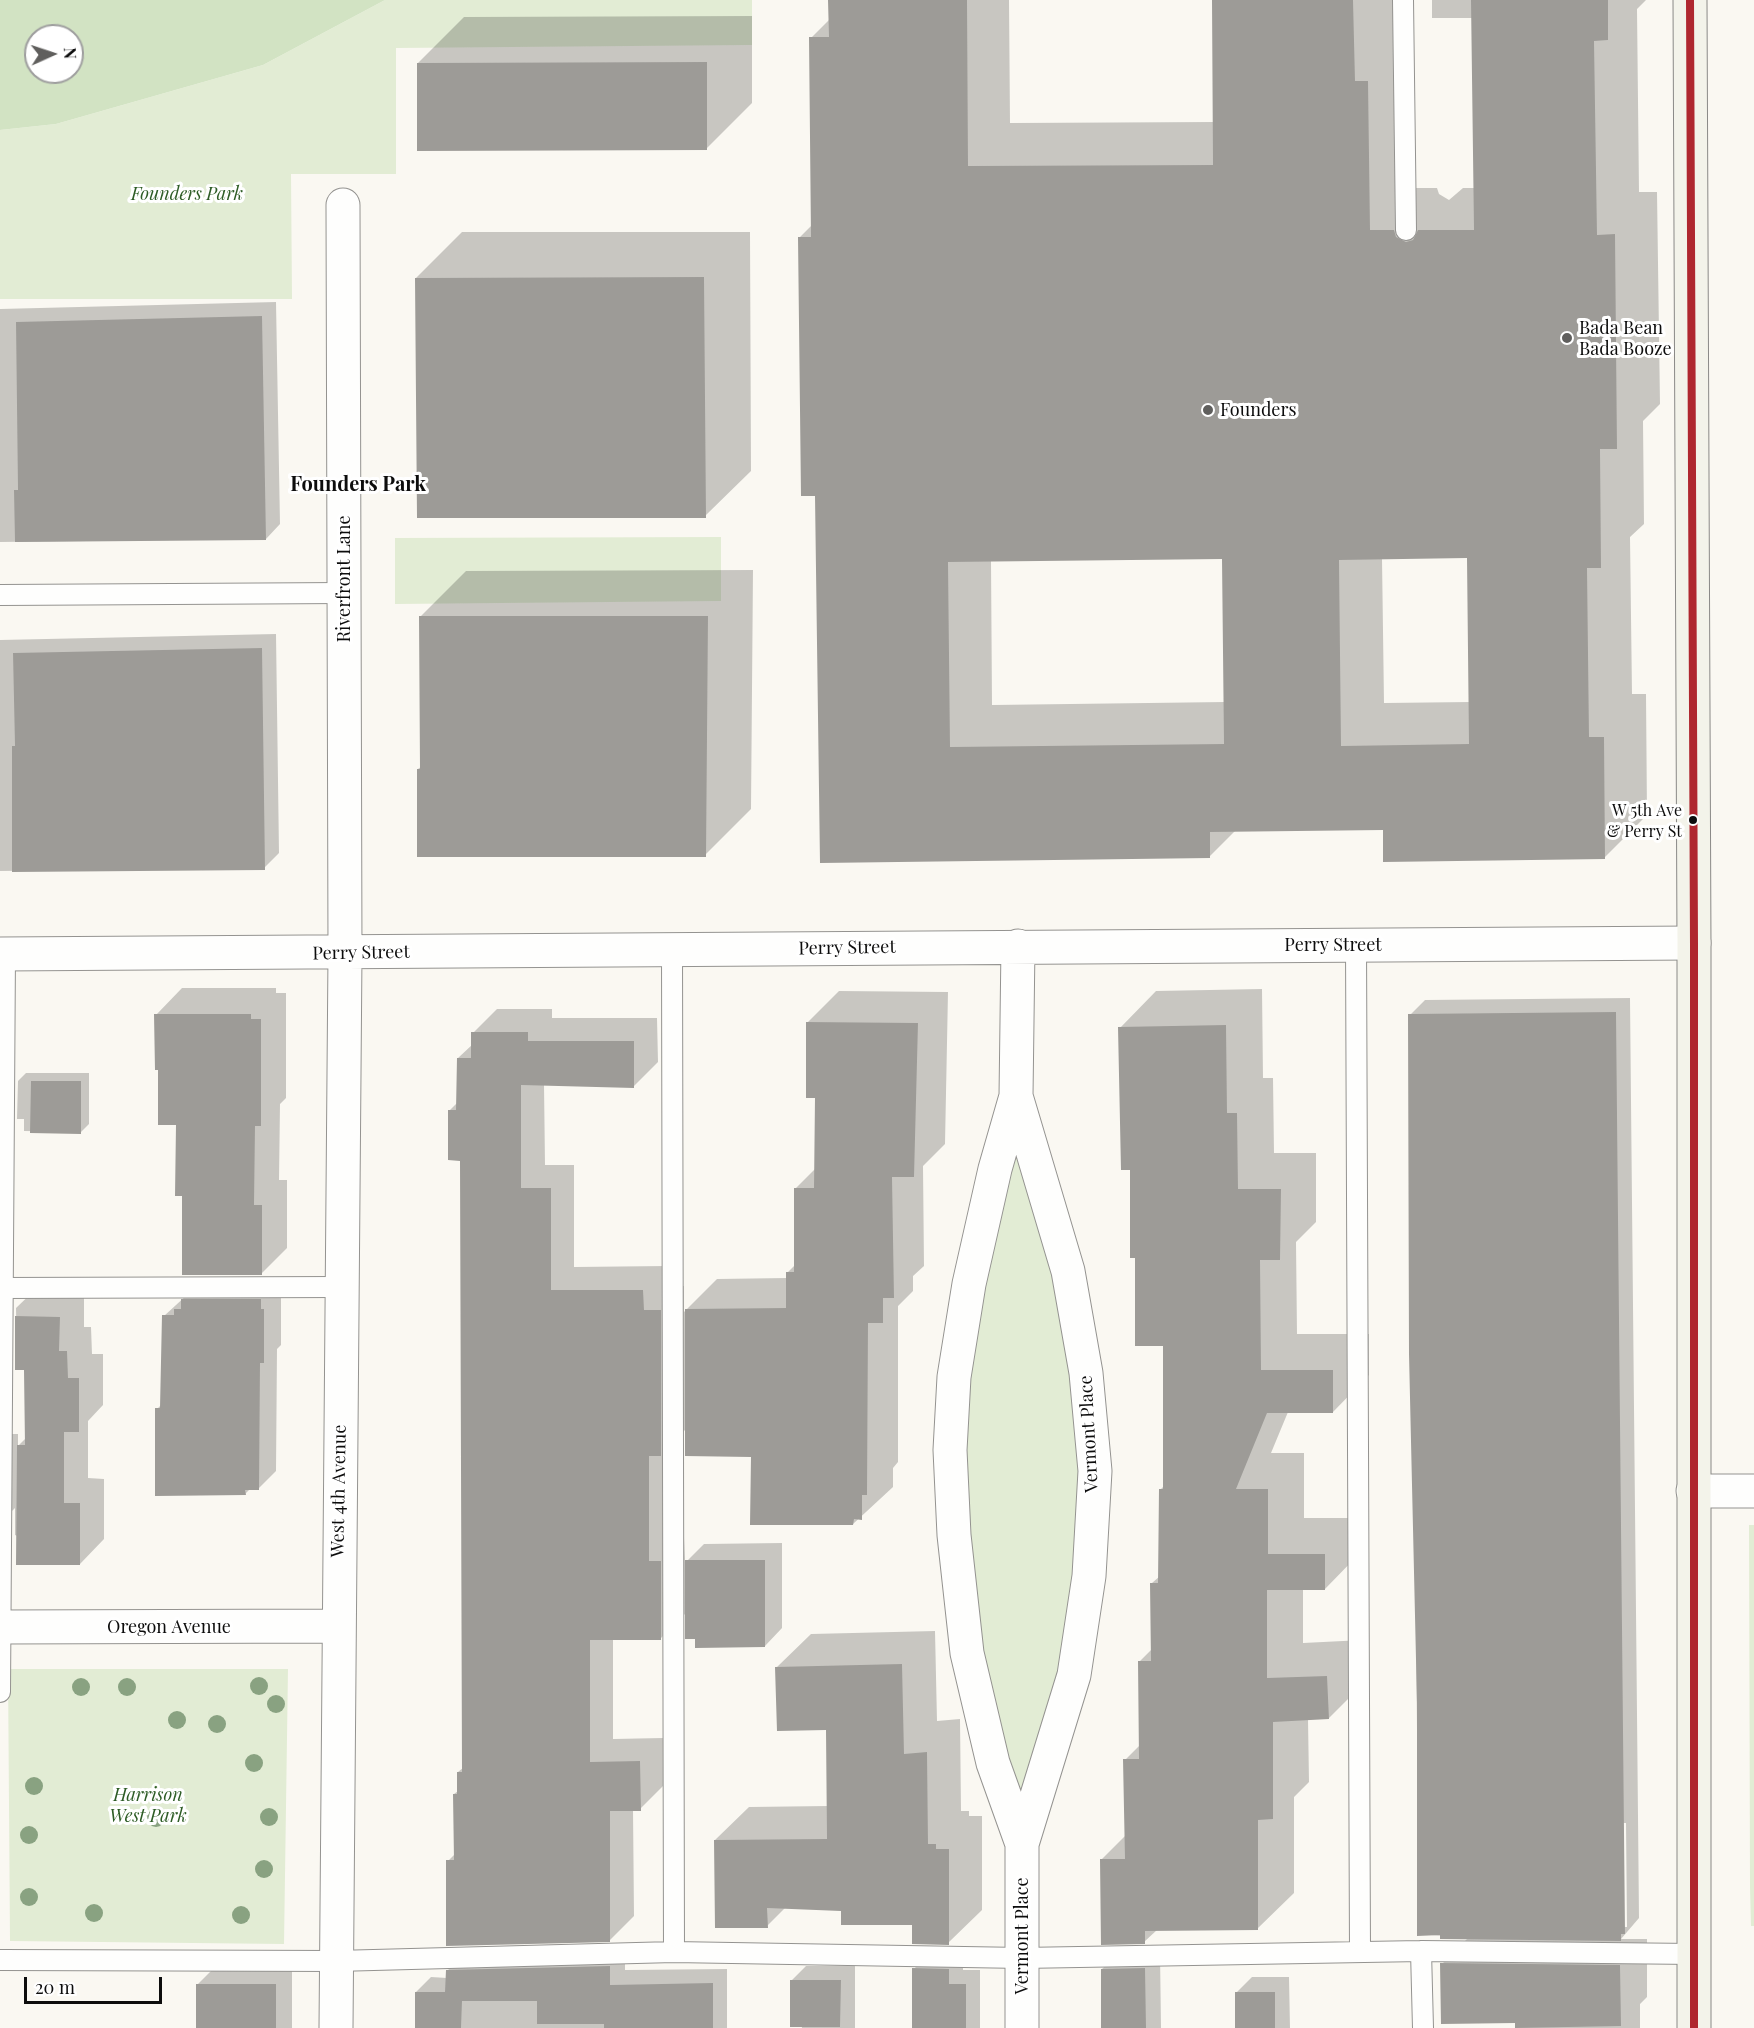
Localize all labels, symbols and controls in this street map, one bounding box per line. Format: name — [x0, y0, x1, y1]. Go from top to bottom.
north arrow — [24, 24, 84, 84]
text: N — [60, 47, 81, 59]
park label: Founders Park — [131, 183, 243, 205]
place label: Bada Bean Bada Booze — [1579, 317, 1672, 360]
marker: Bada Bean Bada Booze — [1560, 331, 1574, 345]
place label: Founders — [1220, 399, 1296, 421]
marker: Founders — [1201, 403, 1215, 417]
district label: Founders Park — [290, 473, 426, 497]
street label: Riverfront Lane — [333, 515, 355, 643]
place label: W 5th Ave & Perry St — [1607, 801, 1682, 839]
marker: W 5th Ave & Perry St — [1687, 814, 1699, 826]
street label: Perry Street — [1284, 934, 1382, 956]
street label: Perry Street — [798, 936, 896, 960]
street label: Perry Street — [312, 941, 410, 965]
street label: Vermont Place — [1075, 1375, 1103, 1493]
street label: West 4th Avenue — [327, 1424, 351, 1558]
street label: Oregon Avenue — [107, 1616, 231, 1638]
park label: Harrison West Park — [109, 1784, 187, 1826]
street label: Vermont Place — [1011, 1877, 1033, 1995]
scale bar — [27, 1965, 165, 2003]
text: 20 m — [35, 1975, 75, 1999]

